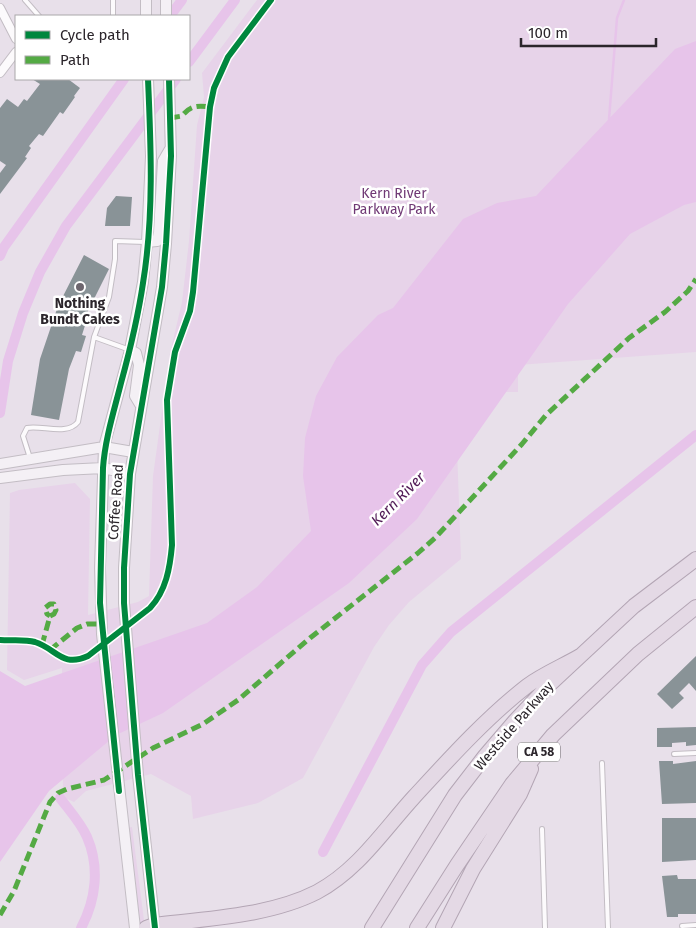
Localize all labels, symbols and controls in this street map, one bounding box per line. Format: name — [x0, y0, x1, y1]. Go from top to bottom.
legend — [15, 15, 190, 80]
scale bar — [521, 15, 656, 47]
text: 100 m — [528, 24, 568, 42]
text: Cycle path — [60, 26, 130, 44]
text: Path — [60, 51, 90, 69]
park label: Kern River Parkway Park — [353, 185, 436, 218]
marker: Nothing Bundt Cakes — [74, 281, 86, 293]
place label: Nothing Bundt Cakes — [40, 295, 120, 328]
street label: Coffee Road — [105, 463, 127, 541]
water label: Kern River — [367, 468, 429, 530]
street label: Westside Parkway — [471, 678, 557, 774]
road number: CA 58 — [518, 742, 560, 762]

